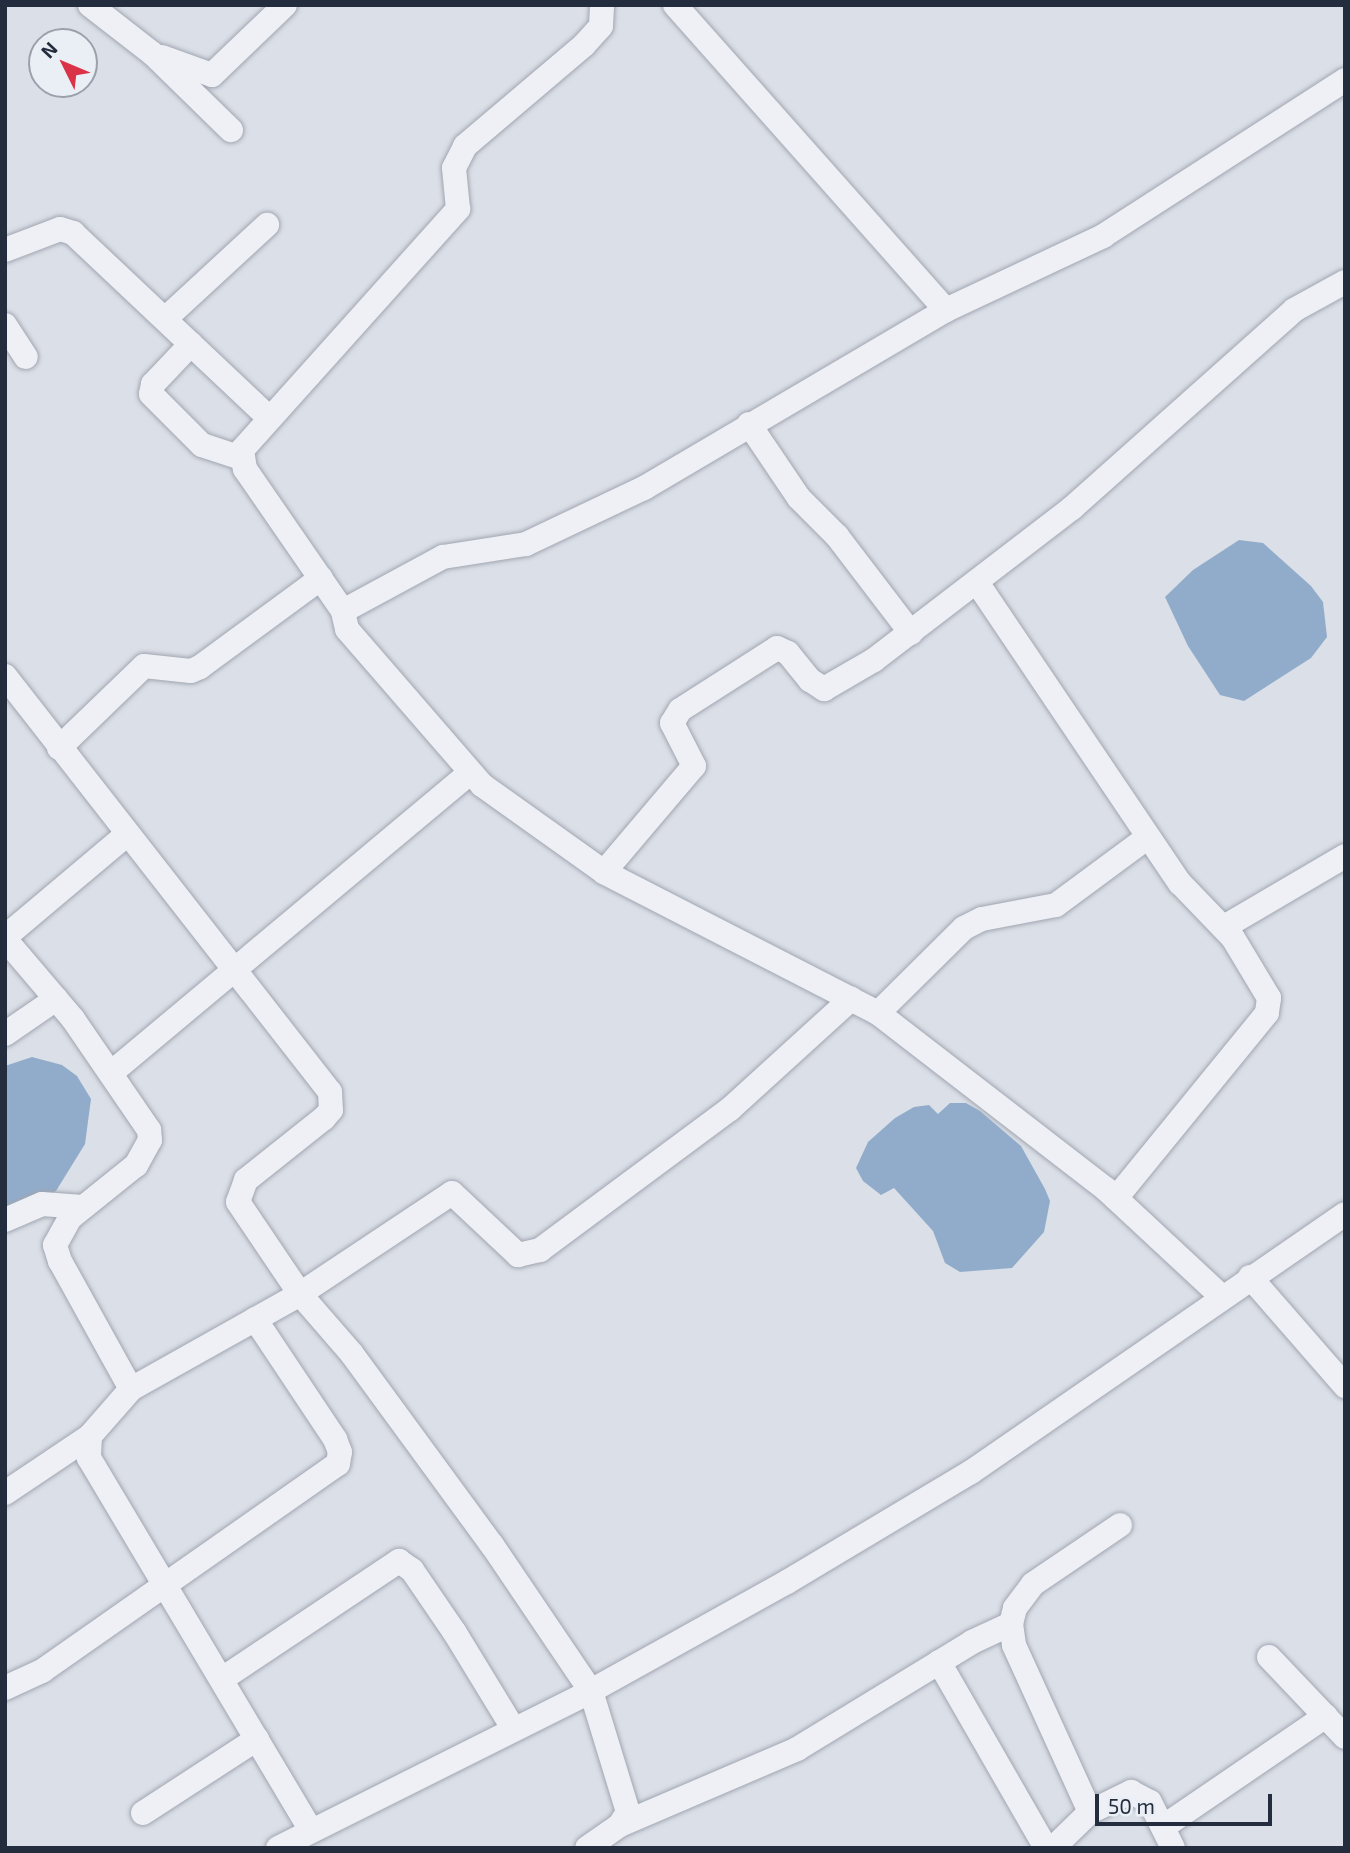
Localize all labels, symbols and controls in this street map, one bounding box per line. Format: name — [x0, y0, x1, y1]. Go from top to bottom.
north arrow — [28, 28, 98, 98]
text: N — [36, 37, 62, 63]
scale bar — [1098, 1780, 1275, 1824]
text: 50 m — [1108, 1793, 1155, 1818]

